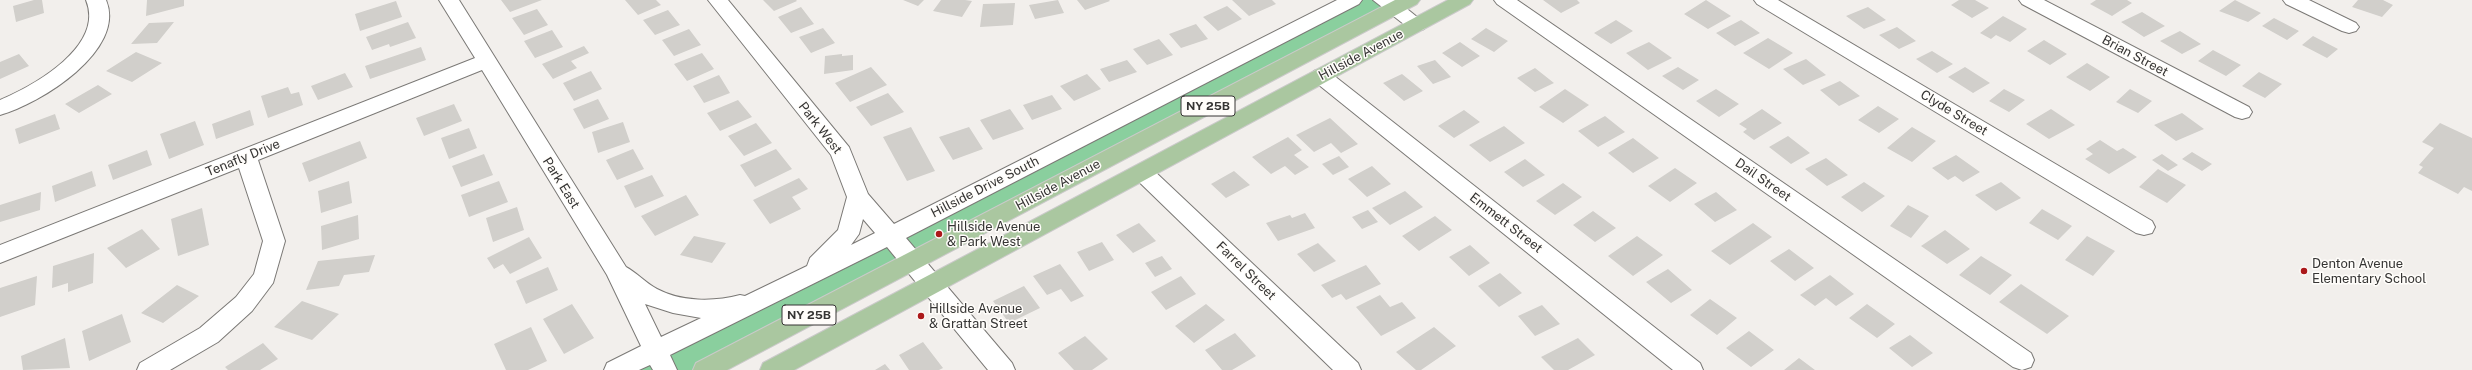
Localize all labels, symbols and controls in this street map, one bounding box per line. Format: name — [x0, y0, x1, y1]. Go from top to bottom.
street label: Hillside Avenue — [1316, 26, 1406, 84]
street label: Brian Street — [2099, 32, 2171, 80]
street label: Clyde Street — [1918, 87, 1990, 139]
road number: NY 25B — [1181, 96, 1235, 116]
street label: Park West — [795, 99, 845, 157]
street label: Tenafly Drive — [204, 136, 282, 180]
street label: Hillside Drive South — [928, 153, 1042, 221]
street label: Park East — [539, 154, 583, 212]
street label: Dail Street — [1732, 155, 1794, 205]
street label: Hillside Avenue — [1013, 156, 1103, 214]
street label: Emmett Street — [1467, 190, 1545, 256]
place label: Hillside Avenue & Park West — [947, 219, 1040, 250]
marker: Hillside Avenue & Park West — [934, 229, 944, 239]
street label: Farrel Street — [1213, 239, 1279, 303]
place label: Denton Avenue Elementary School — [2312, 256, 2426, 287]
marker: Denton Avenue Elementary School — [2299, 266, 2309, 276]
place label: Hillside Avenue & Grattan Street — [929, 301, 1028, 332]
road number: NY 25B — [782, 305, 836, 325]
marker: Hillside Avenue & Grattan Street — [916, 311, 926, 321]

